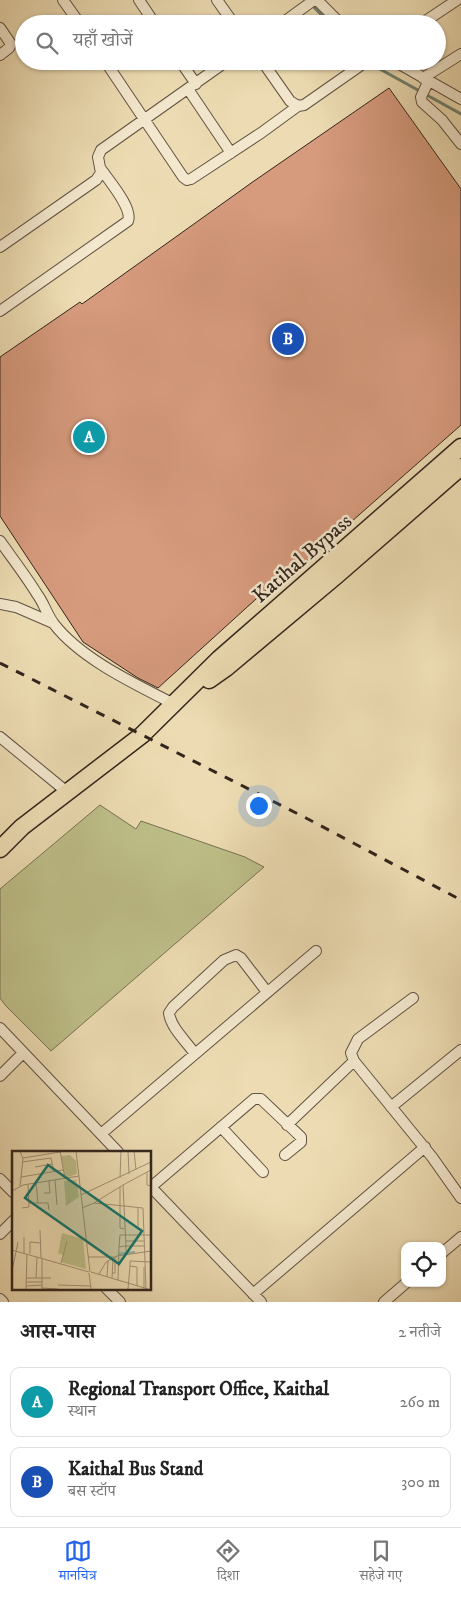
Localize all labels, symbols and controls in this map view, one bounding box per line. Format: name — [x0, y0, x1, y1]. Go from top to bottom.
search box — [15, 15, 446, 70]
icon: search — [33, 29, 61, 57]
text: यहाँ खोजें — [73, 29, 133, 52]
pin: B — [272, 320, 304, 358]
pin: A — [73, 418, 105, 456]
street label: Katihal Bypass — [248, 508, 358, 609]
your location — [246, 793, 272, 819]
inset map — [12, 1151, 151, 1290]
map controls — [401, 1242, 446, 1287]
button: locate — [401, 1242, 446, 1287]
text: आस-पास — [20, 1319, 95, 1345]
text: 2 नतीजे — [398, 1322, 441, 1342]
text: Regional Transport Office, Kaithal — [68, 1378, 329, 1401]
text: A — [32, 1392, 42, 1412]
text: 260 m — [400, 1392, 440, 1412]
text: स्थान — [68, 1401, 96, 1421]
text: Kaithal Bus Stand — [68, 1458, 203, 1481]
text: B — [32, 1472, 42, 1492]
text: 300 m — [401, 1472, 440, 1492]
text: बस स्टॉप — [68, 1481, 116, 1501]
tab: मानचित्र — [59, 1537, 97, 1589]
tab: दिशा — [214, 1537, 242, 1589]
tab: सहेजे गए — [359, 1537, 402, 1589]

